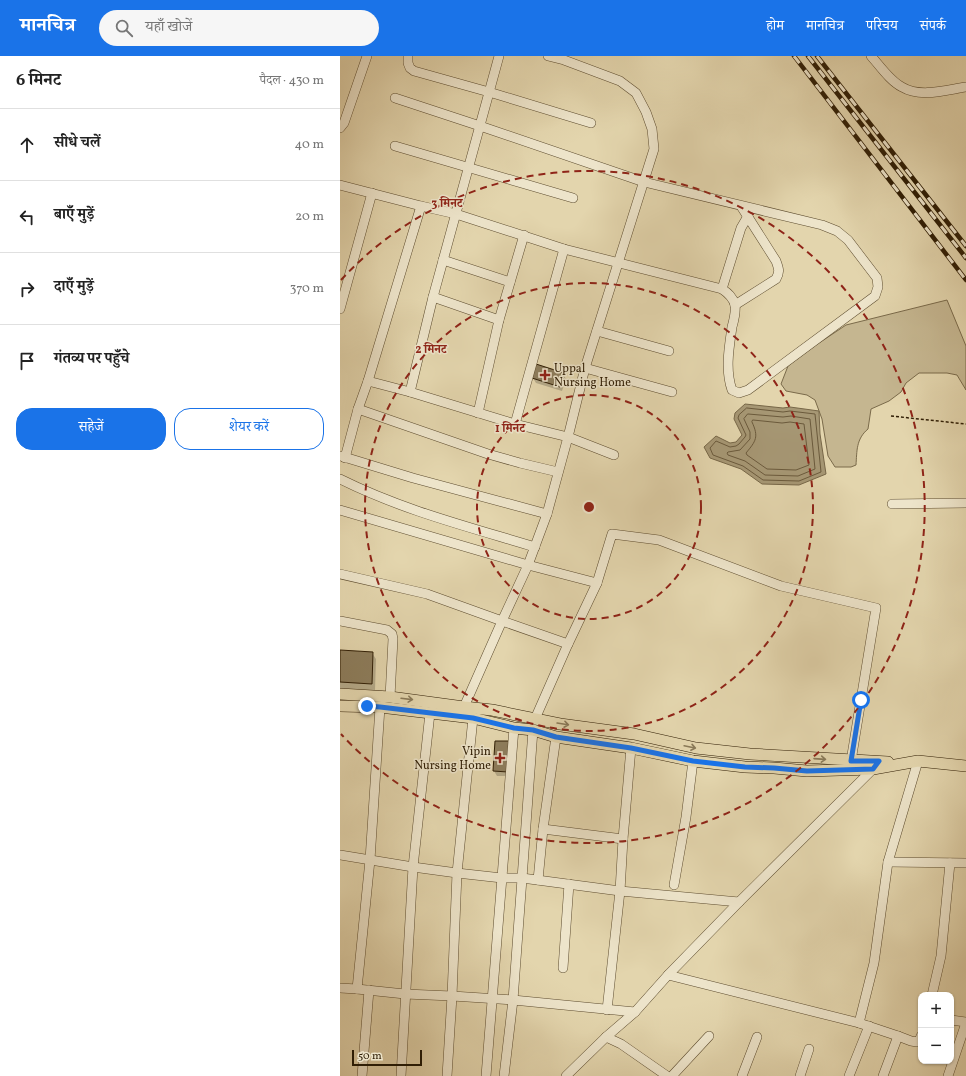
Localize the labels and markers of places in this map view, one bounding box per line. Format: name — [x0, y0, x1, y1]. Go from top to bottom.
place label: Uppal Nursing Home — [554, 361, 631, 391]
marker: Uppal Nursing Home — [539, 369, 551, 381]
centre of rings — [582, 500, 596, 514]
place label: Vipin Nursing Home — [414, 744, 491, 774]
marker: Vipin Nursing Home — [494, 752, 506, 764]

